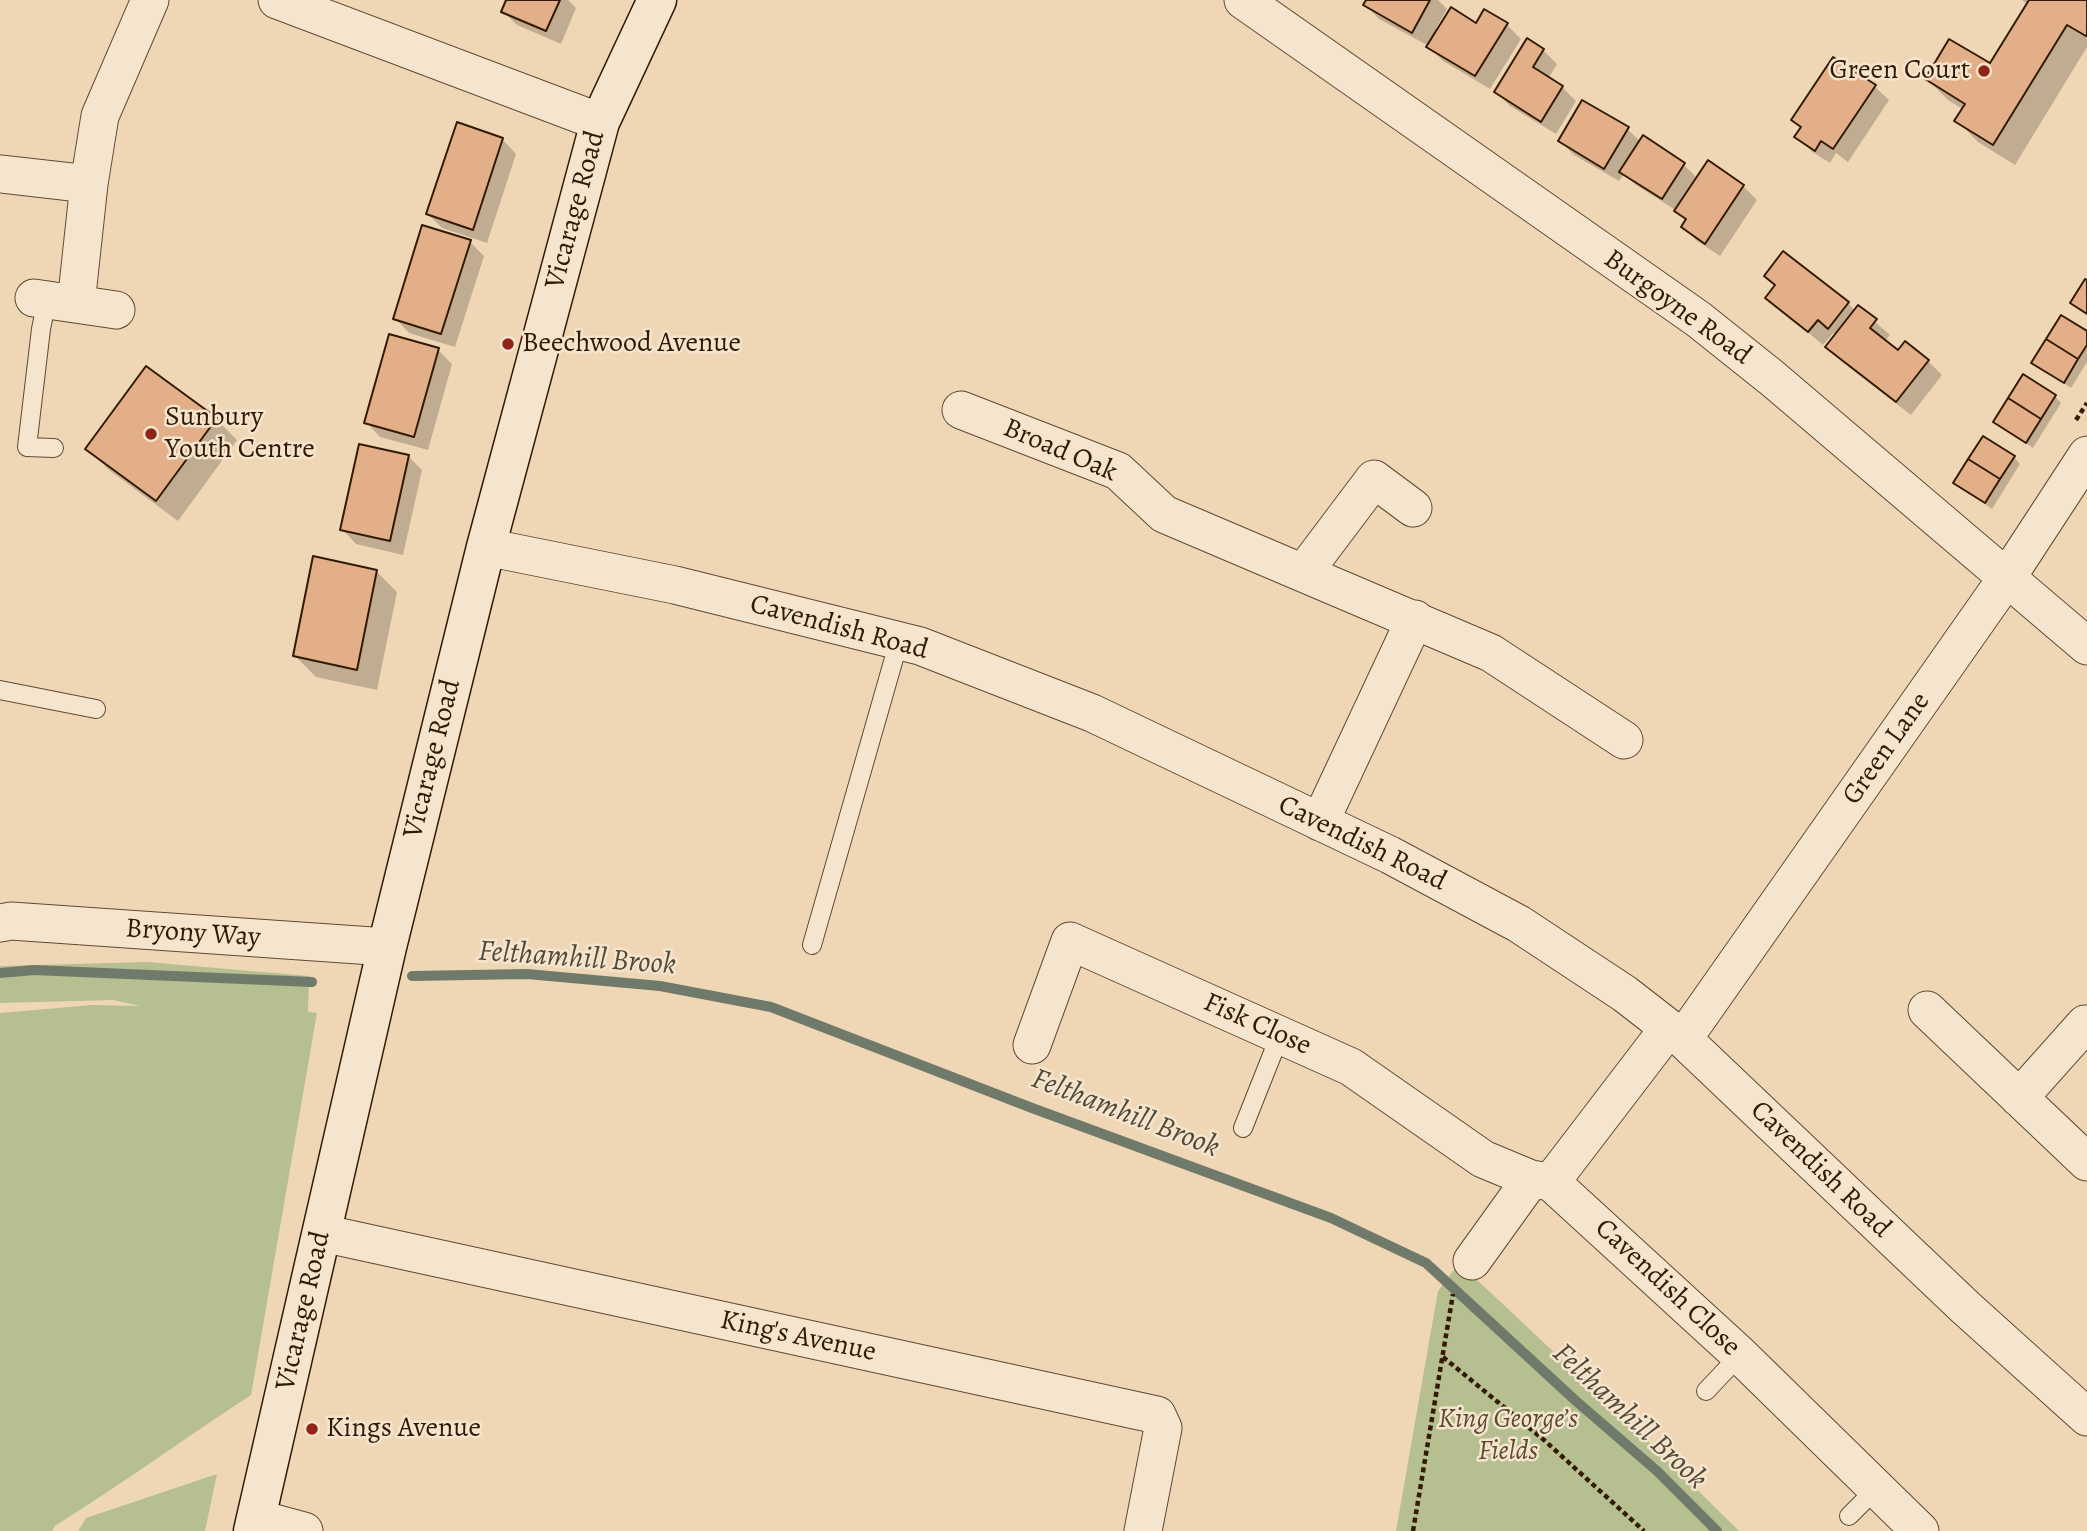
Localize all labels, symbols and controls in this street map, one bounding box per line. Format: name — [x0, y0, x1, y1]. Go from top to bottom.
place label: Green Court — [1829, 54, 1970, 88]
marker: Green Court — [1976, 63, 1992, 79]
street label: Vicarage Road — [539, 127, 613, 293]
street label: Burgoyne Road — [1597, 243, 1757, 373]
place label: Beechwood Avenue — [522, 327, 741, 361]
marker: Beechwood Avenue — [500, 336, 516, 352]
place label: Sunbury Youth Centre — [165, 401, 315, 467]
street label: Broad Oak — [998, 412, 1122, 490]
marker: Sunbury Youth Centre — [143, 426, 159, 442]
street label: Cavendish Road — [746, 588, 932, 668]
street label: Vicarage Road — [397, 676, 469, 842]
street label: Green Lane — [1836, 686, 1938, 812]
street label: Cavendish Road — [1272, 789, 1452, 899]
street label: Bryony Way — [124, 913, 262, 955]
water label: Felthamhill Brook — [477, 934, 677, 984]
street label: Fisk Close — [1198, 986, 1316, 1064]
water label: Felthamhill Brook — [1026, 1062, 1224, 1166]
street label: Cavendish Road — [1743, 1094, 1897, 1246]
street label: Cavendish Close — [1587, 1212, 1747, 1364]
street label: Vicarage Road — [269, 1228, 339, 1394]
street label: King's Avenue — [717, 1304, 879, 1370]
water label: Felthamhill Brook — [1544, 1336, 1714, 1498]
park label: King George’s Fields — [1438, 1403, 1578, 1469]
place label: Kings Avenue — [326, 1412, 481, 1446]
marker: Kings Avenue — [304, 1421, 320, 1437]

